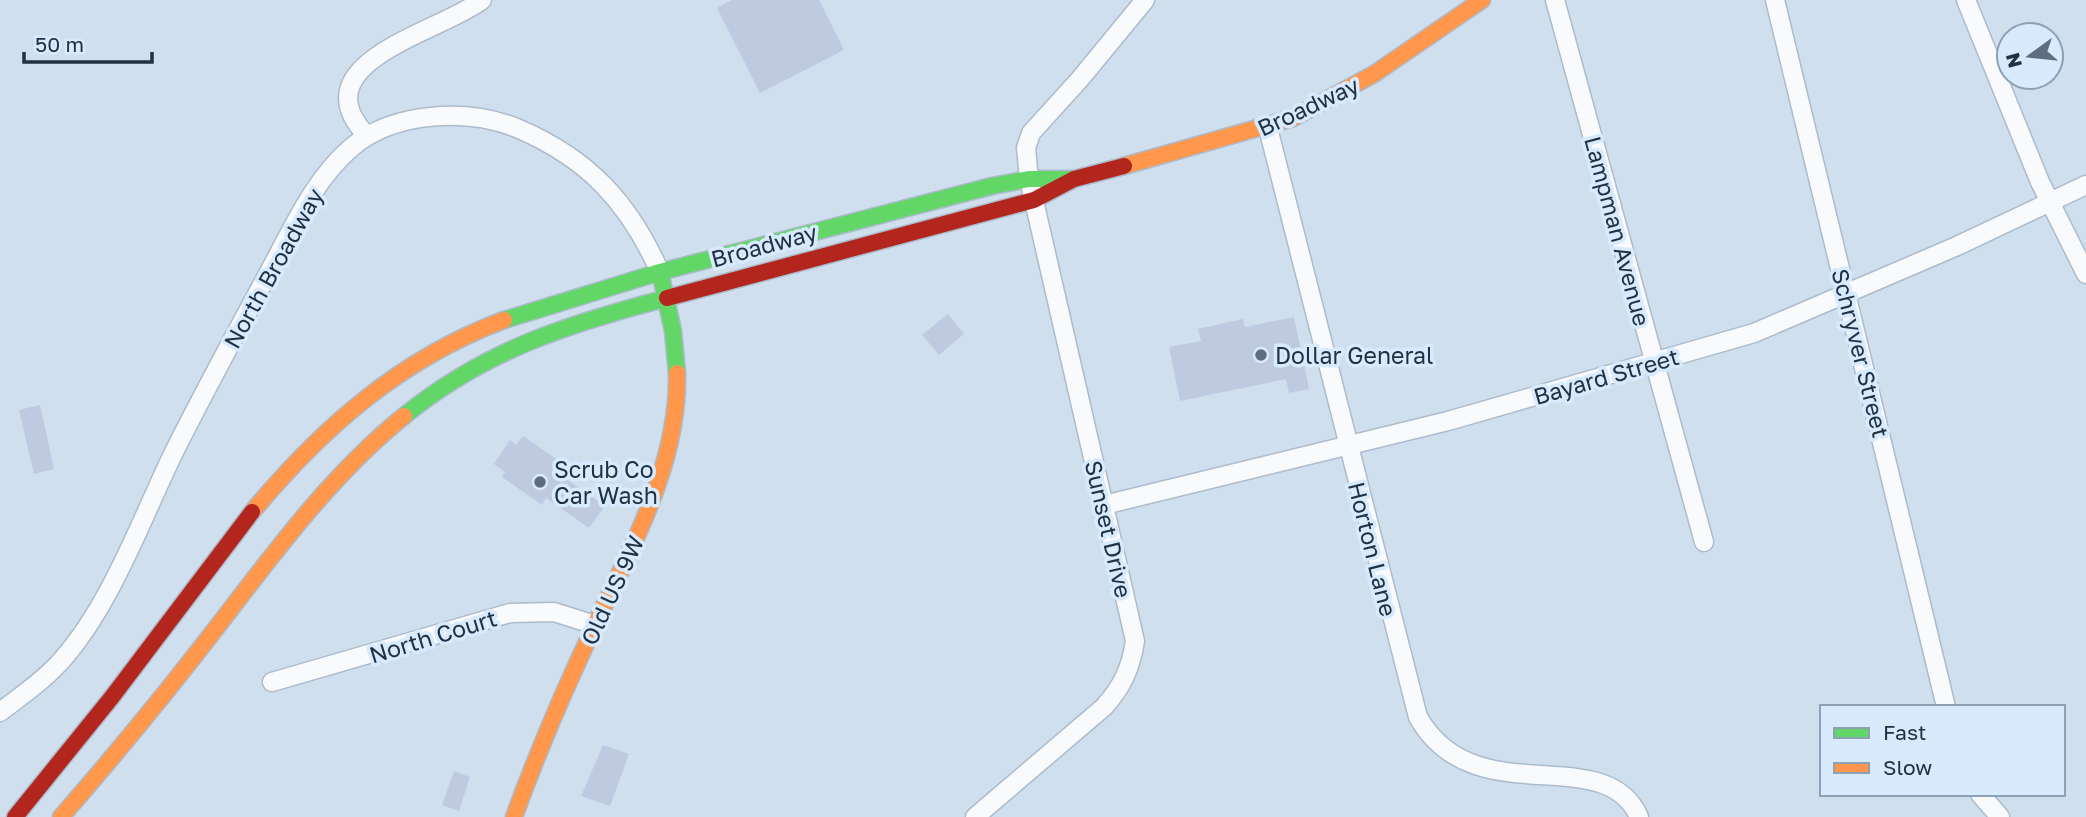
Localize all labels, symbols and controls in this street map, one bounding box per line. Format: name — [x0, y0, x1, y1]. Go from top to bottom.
scale bar — [24, 21, 152, 65]
north arrow — [1995, 21, 2065, 91]
text: 50 m — [35, 31, 84, 57]
text: N — [2000, 51, 2026, 70]
street label: Broadway — [1253, 70, 1363, 142]
street label: Lampman Avenue — [1579, 133, 1657, 329]
street label: North Broadway — [217, 183, 329, 353]
street label: Broadway — [708, 217, 820, 273]
street label: Schryver Street — [1826, 266, 1896, 440]
place label: Dollar General — [1275, 341, 1433, 369]
street label: Bayard Street — [1530, 342, 1682, 410]
marker: Dollar General — [1253, 347, 1269, 363]
place label: Scrub Co Car Wash — [554, 455, 658, 509]
street label: Sunset Drive — [1080, 458, 1138, 600]
marker: Scrub Co Car Wash — [532, 474, 548, 490]
street label: Horton Lane — [1343, 479, 1403, 619]
street label: Old US 9W — [575, 531, 649, 649]
street label: North Court — [366, 603, 500, 669]
legend — [1820, 705, 2065, 796]
text: Fast — [1883, 719, 1926, 745]
text: Slow — [1883, 754, 1932, 780]

